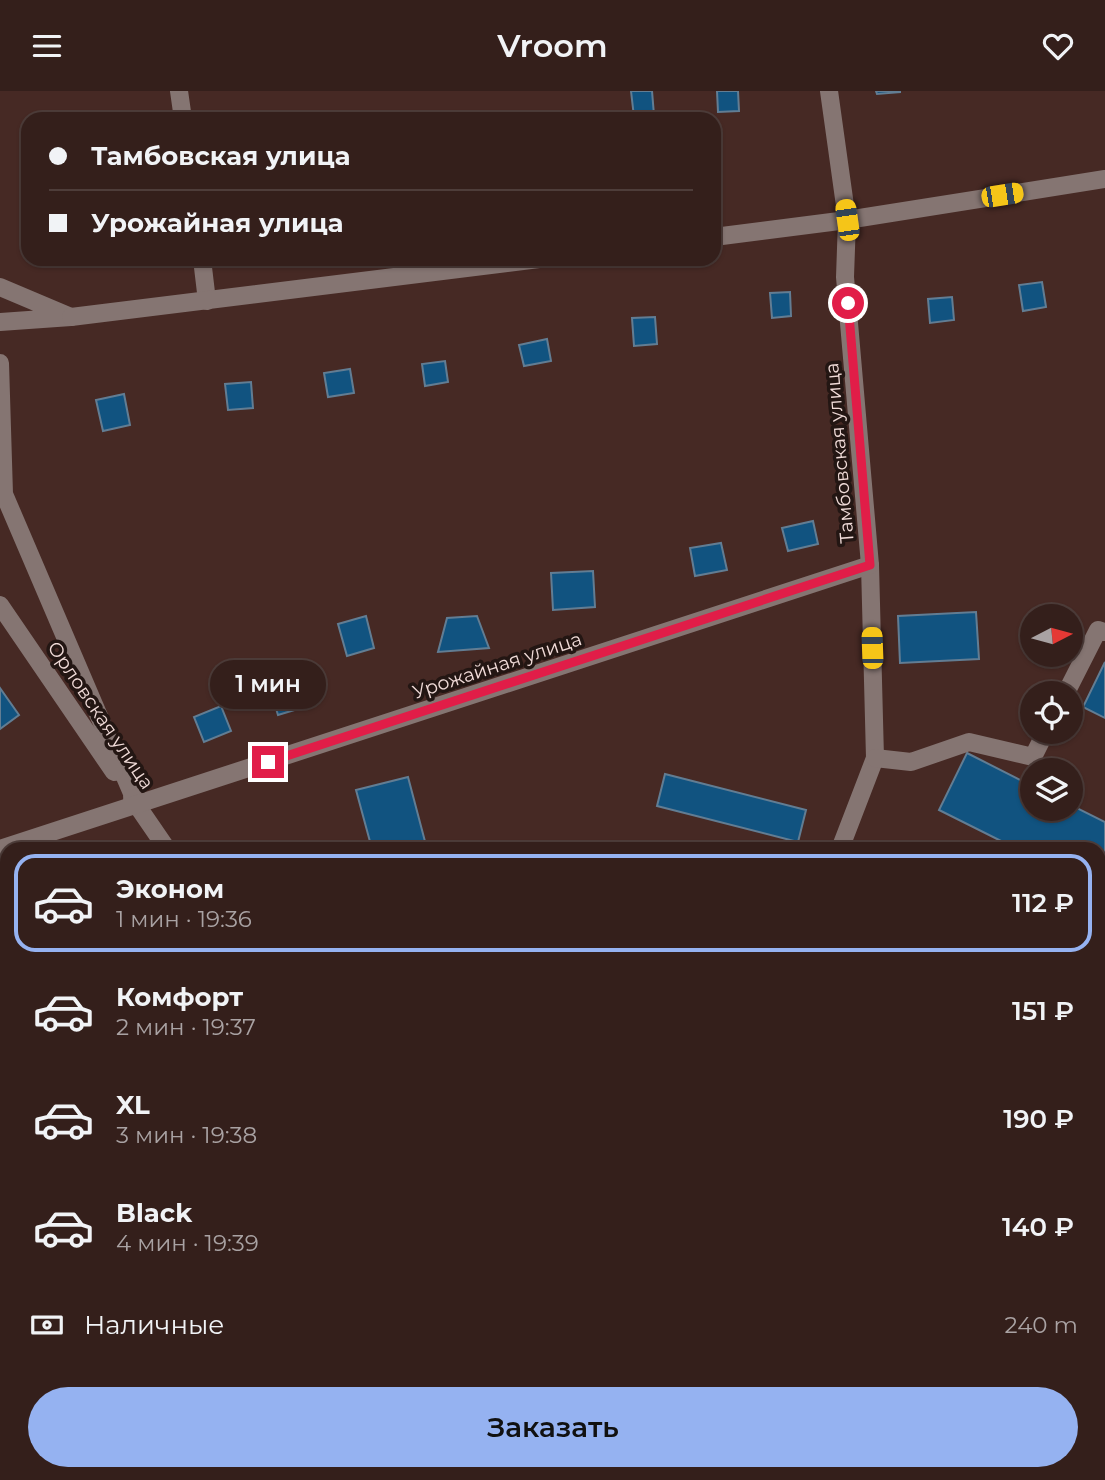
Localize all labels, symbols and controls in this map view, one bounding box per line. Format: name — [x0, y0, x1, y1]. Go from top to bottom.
text: Vroom — [497, 26, 608, 65]
icon: menu — [28, 27, 66, 65]
icon: heart — [1039, 27, 1077, 65]
text: Тамбовская улица — [91, 140, 350, 172]
car — [980, 181, 1025, 209]
car — [834, 198, 861, 242]
text: Урожайная улица — [91, 207, 343, 239]
route start — [832, 287, 864, 319]
street label: Тамбовская улица — [820, 362, 859, 544]
north arrow — [1020, 604, 1083, 667]
map controls — [1020, 604, 1083, 821]
street label: Урожайная улица — [410, 627, 585, 704]
car — [861, 627, 884, 669]
street label: Орловская улица — [43, 637, 159, 794]
callout: 1 мин — [210, 661, 326, 709]
text: 1 мин — [235, 670, 301, 698]
button: locate — [1020, 681, 1083, 744]
route end — [252, 746, 284, 778]
button: layers — [1020, 758, 1083, 821]
icon: car — [32, 872, 95, 935]
text: Эконом — [116, 873, 224, 905]
text: 112 ₽ — [1012, 887, 1074, 919]
text: 1 мин · 19:36 — [116, 905, 252, 933]
icon: car — [32, 980, 95, 1043]
text: Комфорт — [116, 981, 243, 1013]
text: 151 ₽ — [1012, 995, 1074, 1027]
text: 2 мин · 19:37 — [116, 1013, 256, 1041]
icon: car — [32, 1088, 95, 1151]
text: XL — [116, 1089, 150, 1121]
text: 190 ₽ — [1003, 1103, 1074, 1135]
text: 3 мин · 19:38 — [116, 1121, 257, 1149]
icon: car — [32, 1196, 95, 1259]
text: Black — [116, 1197, 192, 1229]
text: 140 ₽ — [1002, 1211, 1074, 1243]
text: 4 мин · 19:39 — [116, 1229, 259, 1257]
icon: cash — [28, 1306, 66, 1344]
text: Наличные — [84, 1309, 224, 1341]
text: 240 m — [1005, 1311, 1078, 1339]
button: Заказать — [28, 1387, 1078, 1467]

